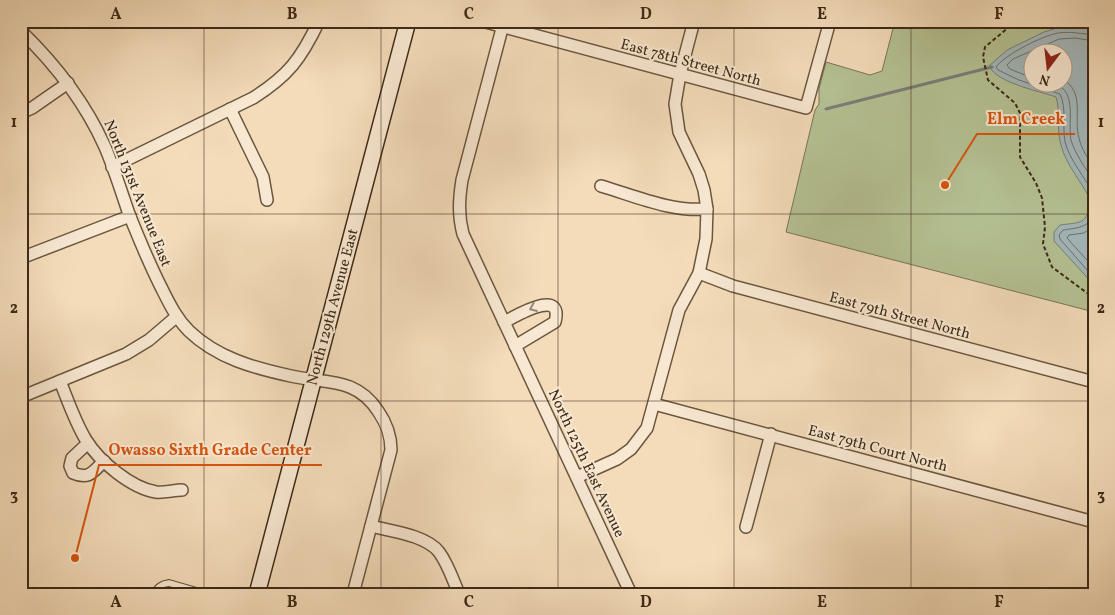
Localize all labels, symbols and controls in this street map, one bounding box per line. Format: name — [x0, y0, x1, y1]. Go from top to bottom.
text: A — [110, 4, 122, 26]
text: B — [287, 4, 298, 26]
text: C — [464, 4, 474, 26]
text: D — [640, 4, 652, 26]
text: E — [817, 4, 827, 26]
text: F — [994, 4, 1004, 26]
street label: East 78th Street North — [618, 35, 763, 92]
north arrow — [1022, 42, 1072, 92]
text: N — [1038, 69, 1052, 90]
callout: Elm Creek — [977, 103, 1075, 134]
text: Elm Creek — [987, 109, 1065, 131]
text: 1 — [11, 112, 17, 134]
text: 1 — [1098, 112, 1104, 134]
street label: North 131st Avenue East — [97, 117, 176, 270]
street label: North 129th Avenue East — [302, 227, 364, 388]
street label: East 79th Street North — [827, 288, 973, 345]
text: 2 — [10, 298, 18, 320]
text: 2 — [1097, 298, 1105, 320]
one-way arrow — [529, 302, 538, 313]
street label: North 125th East Avenue — [542, 386, 629, 541]
street label: East 79th Court North — [806, 421, 950, 478]
callout: Owasso Sixth Grade Center — [99, 434, 322, 465]
text: Owasso Sixth Grade Center — [109, 440, 312, 462]
text: 3 — [10, 485, 18, 507]
text: 3 — [1097, 485, 1105, 507]
text: A — [110, 592, 122, 614]
text: B — [287, 592, 298, 614]
text: C — [464, 592, 474, 614]
text: D — [640, 592, 652, 614]
text: E — [817, 592, 827, 614]
text: F — [994, 592, 1004, 614]

